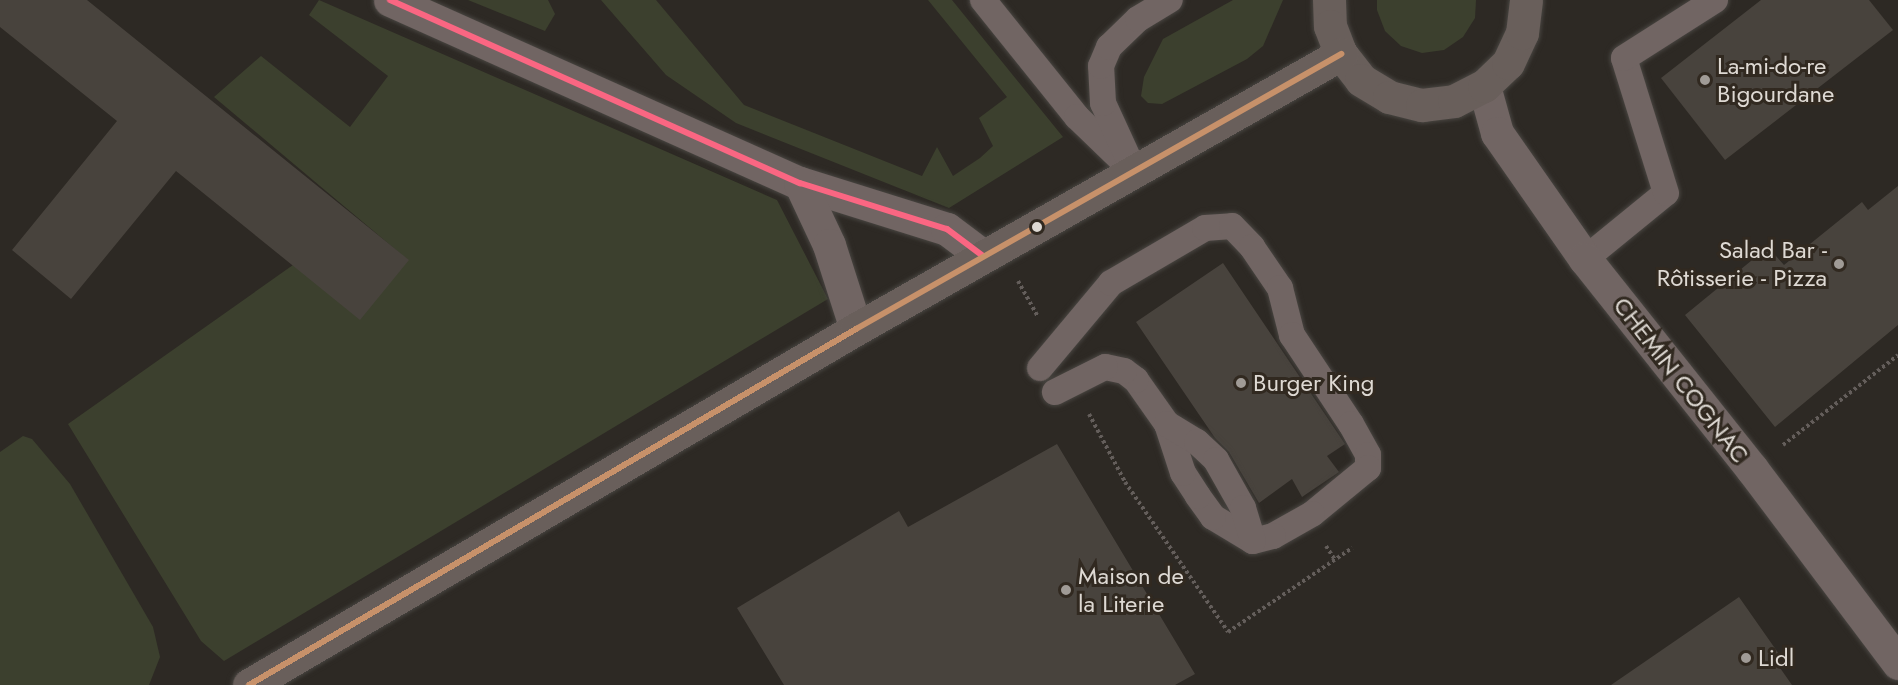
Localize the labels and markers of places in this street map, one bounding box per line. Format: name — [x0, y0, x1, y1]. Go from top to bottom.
place label: La-mi-do-re Bigourdane — [1717, 52, 1834, 108]
marker: La-mi-do-re Bigourdane — [1698, 73, 1712, 87]
unlabelled marker — [1031, 221, 1043, 233]
place label: Salad Bar - Rôtisserie - Pizza — [1657, 236, 1827, 292]
marker: Salad Bar - Rôtisserie - Pizza — [1832, 257, 1846, 271]
place label: Burger King — [1253, 369, 1374, 397]
marker: Burger King — [1234, 376, 1248, 390]
place label: Maison de la Literie — [1078, 562, 1184, 618]
marker: Maison de la Literie — [1059, 583, 1073, 597]
place label: Lidl — [1758, 644, 1794, 672]
marker: Lidl — [1739, 651, 1753, 665]

